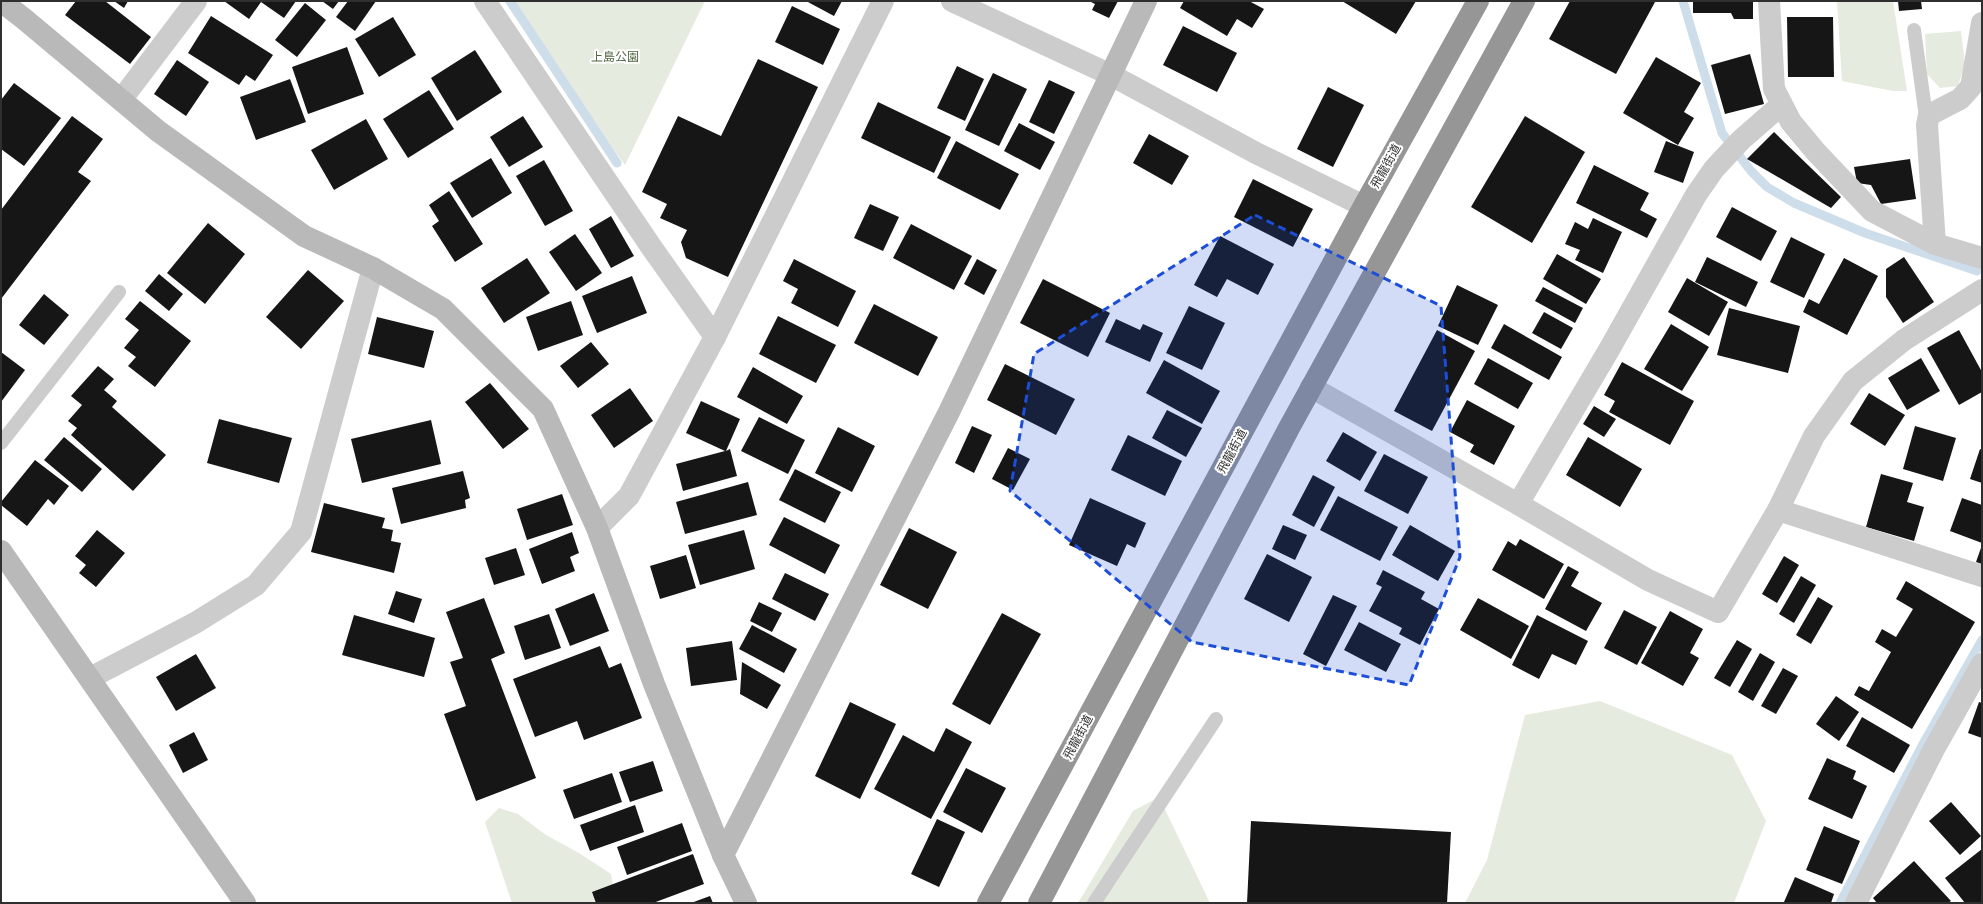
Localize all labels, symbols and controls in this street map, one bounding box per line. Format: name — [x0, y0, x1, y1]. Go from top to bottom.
park label: 上島公園 — [591, 50, 639, 63]
street label: 飛龍街道 — [1368, 142, 1403, 190]
street label: 飛龍街道 — [1215, 427, 1249, 475]
street label: 飛龍街道 — [1061, 713, 1095, 761]

